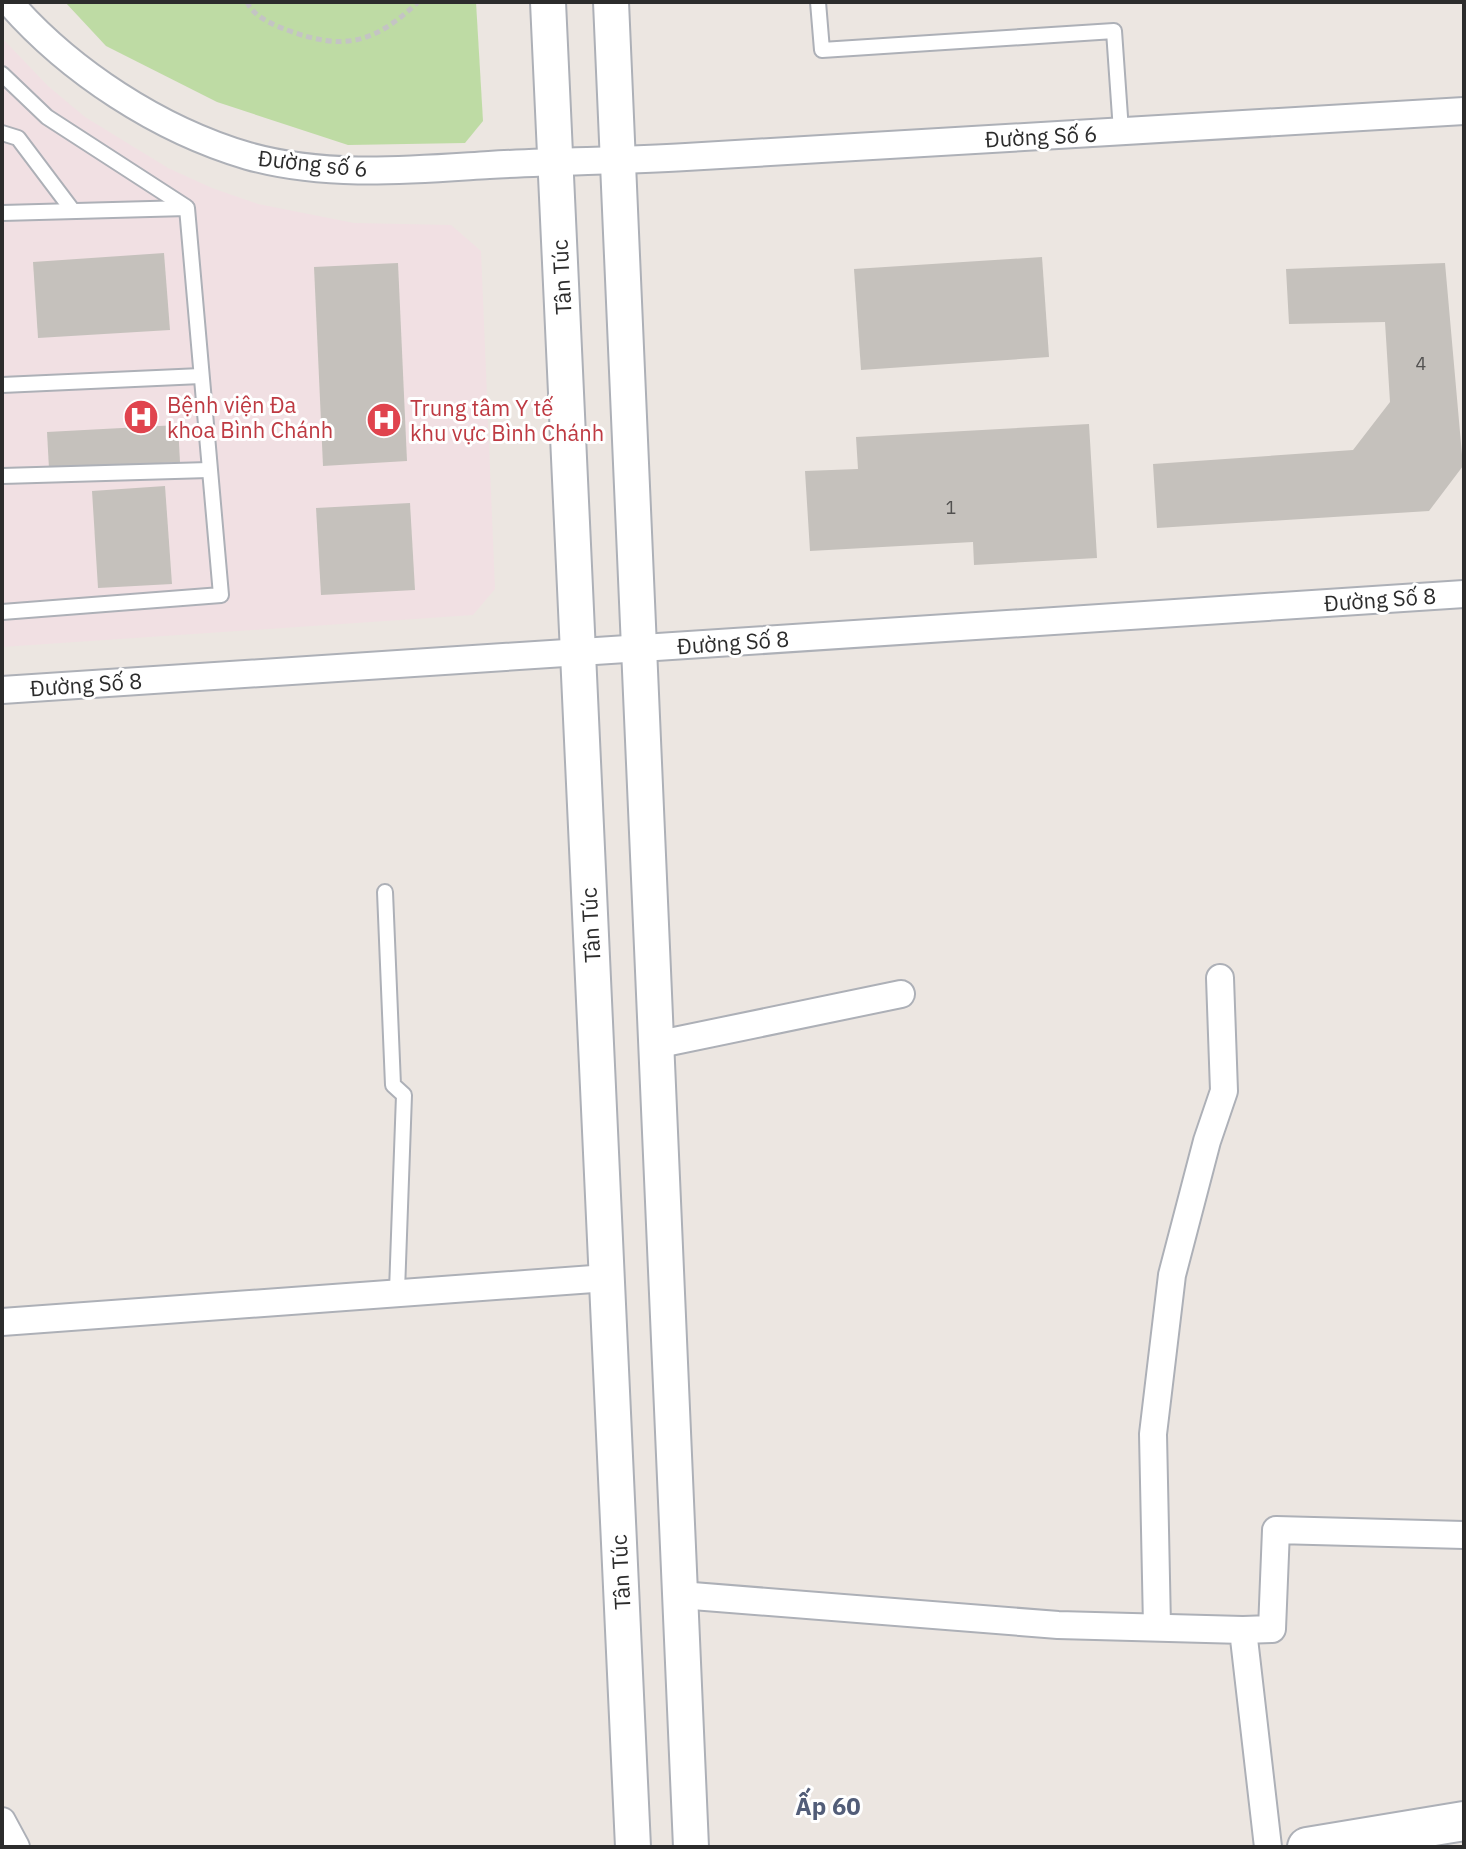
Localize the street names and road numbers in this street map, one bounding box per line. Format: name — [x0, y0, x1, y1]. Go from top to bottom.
street label: Đường Số 6 — [984, 119, 1098, 153]
street label: Đường số 6 — [257, 143, 369, 183]
street label: Tân Túc — [545, 239, 577, 315]
street label: Đường Số 8 — [1323, 581, 1437, 617]
street label: Đường Số 8 — [676, 624, 790, 660]
street label: Đường Số 8 — [29, 666, 143, 702]
street label: Tân Túc — [574, 887, 606, 963]
street label: Tân Túc — [604, 1534, 636, 1610]

